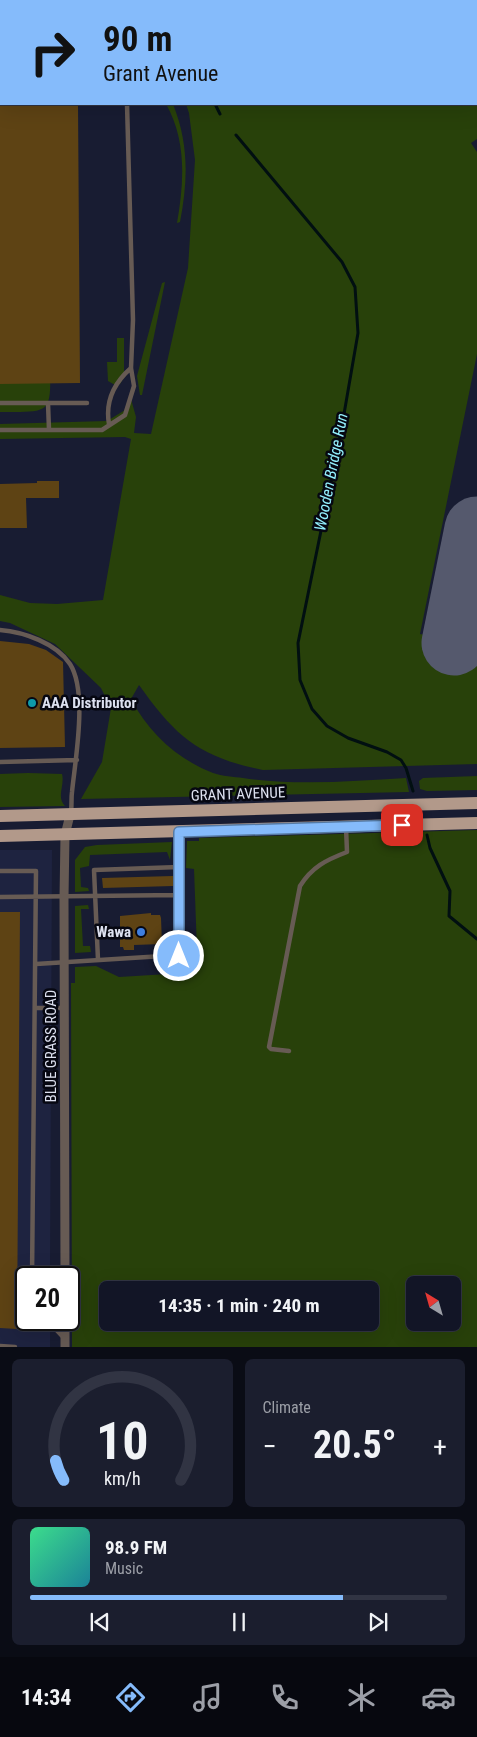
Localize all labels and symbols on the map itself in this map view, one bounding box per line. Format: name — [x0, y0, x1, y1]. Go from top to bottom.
water label: Wooden Bridge Run — [310, 411, 352, 533]
place label: AAA Distributor — [42, 694, 136, 712]
marker: AAA Distributor — [26, 697, 38, 709]
street label: GRANT AVENUE — [190, 783, 286, 805]
pin — [381, 804, 423, 846]
place label: Wawa — [96, 923, 131, 941]
marker: Wawa — [135, 926, 147, 938]
position arrow — [152, 929, 204, 981]
street label: BLUE GRASS ROAD — [42, 990, 60, 1102]
speed limit sign: 20 — [15, 1266, 80, 1331]
north arrow — [406, 1276, 461, 1331]

